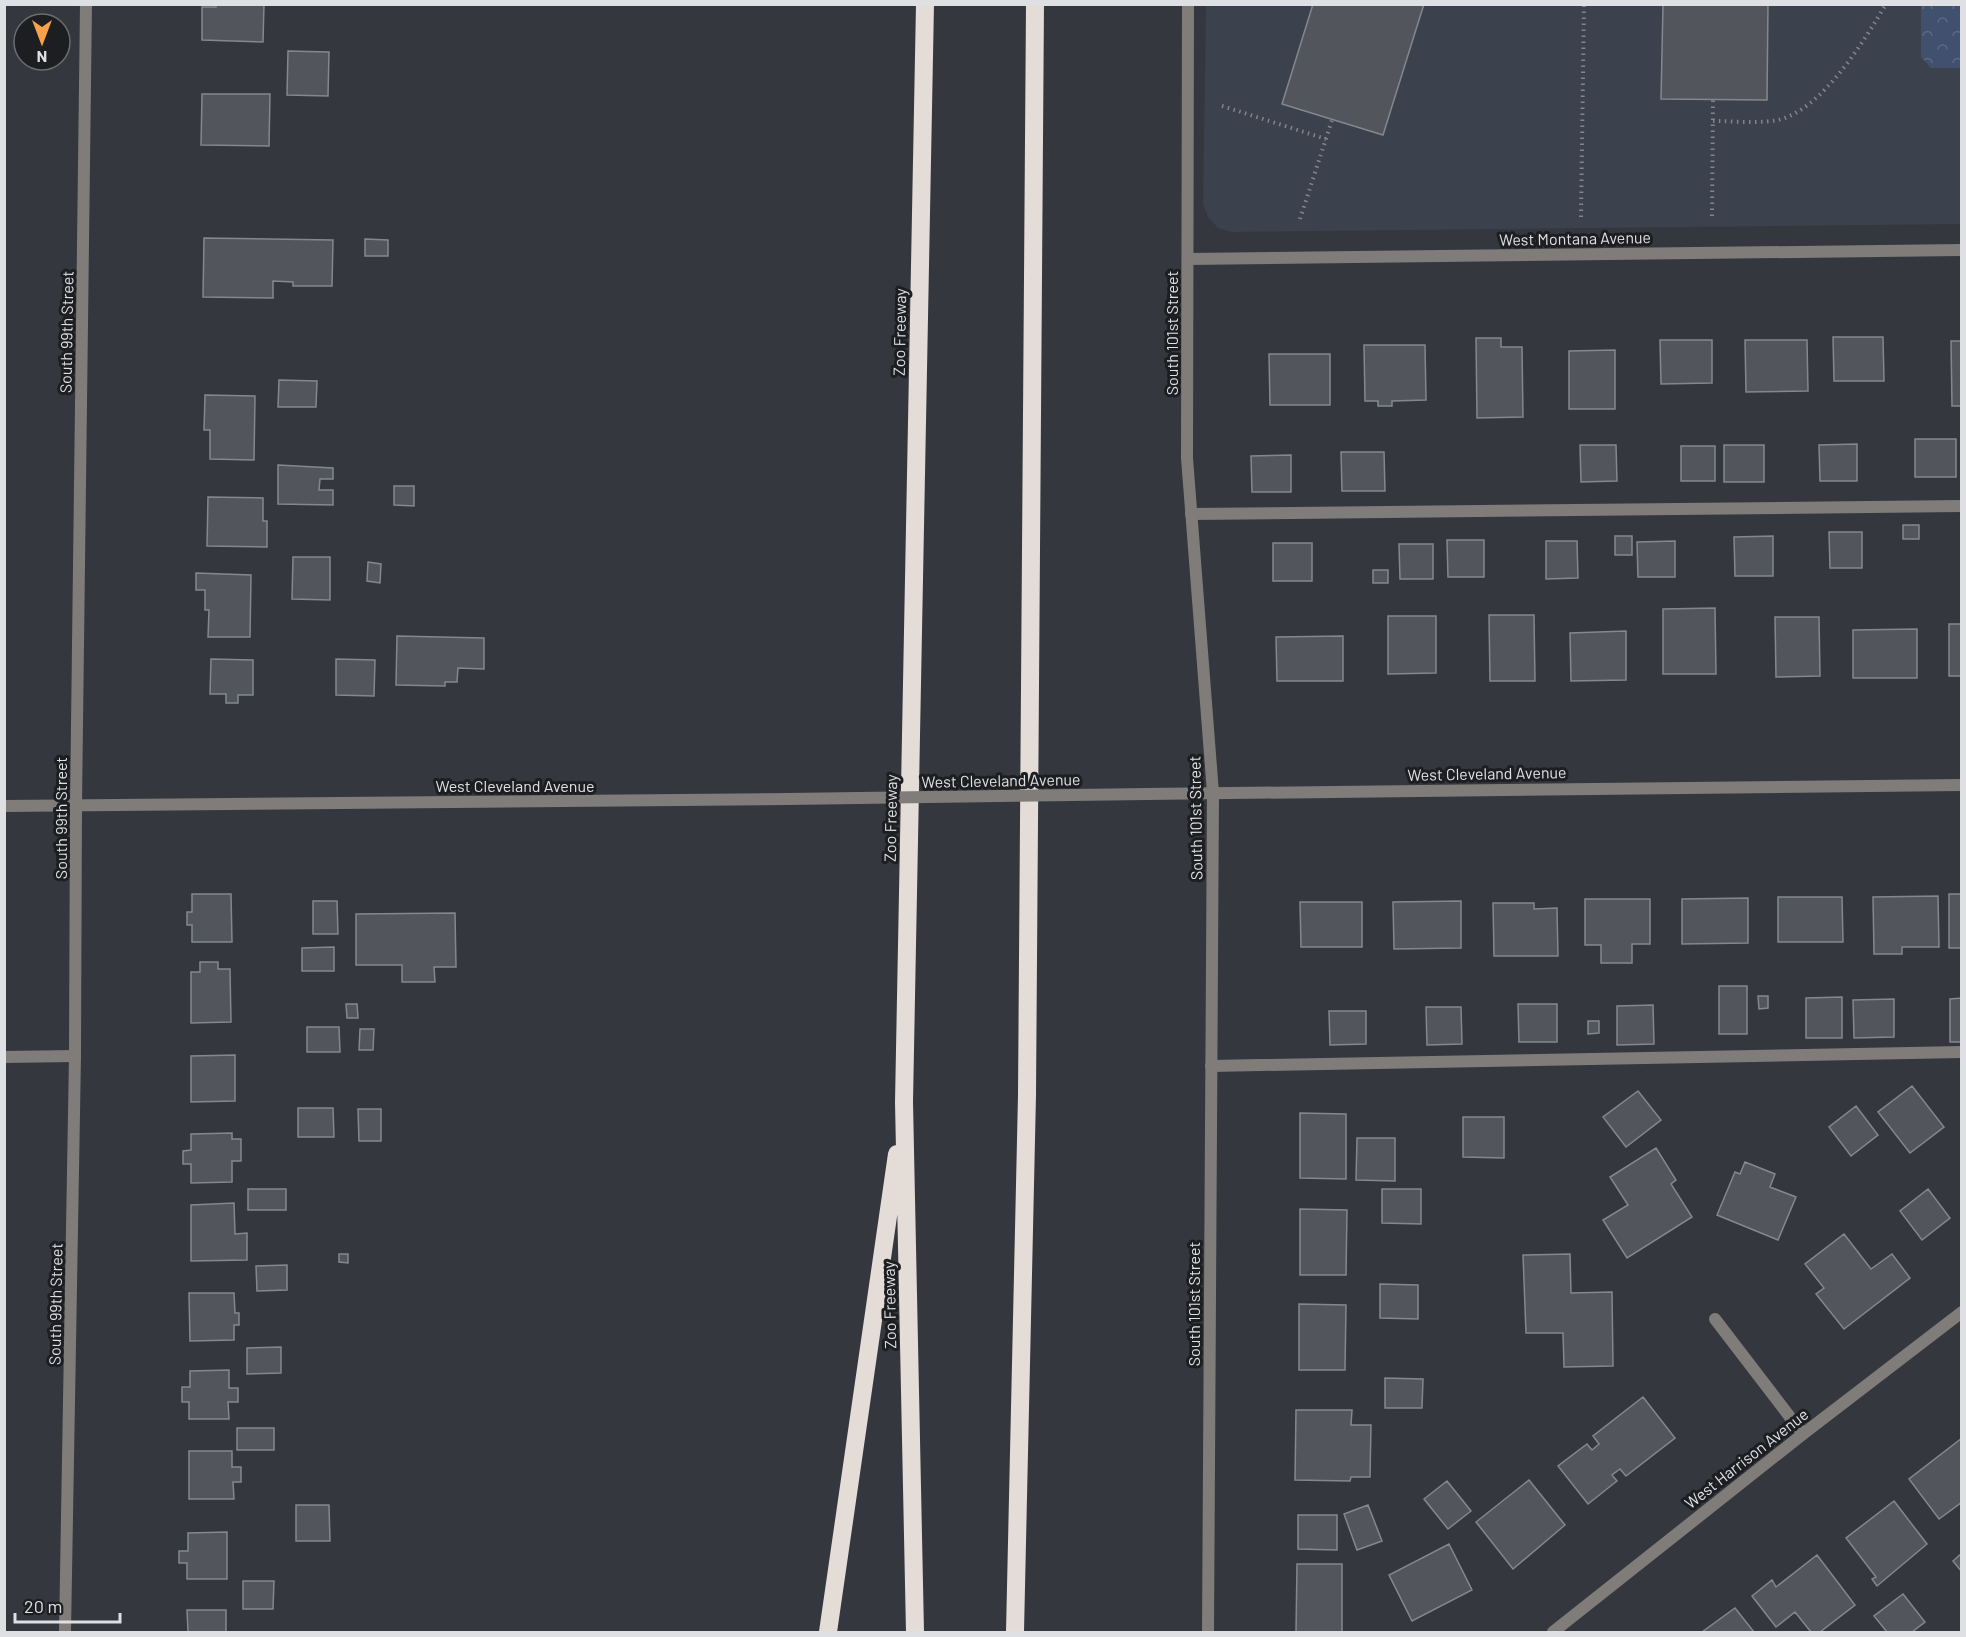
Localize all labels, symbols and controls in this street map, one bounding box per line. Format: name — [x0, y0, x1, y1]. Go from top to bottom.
north arrow — [12, 12, 72, 72]
text: N — [37, 48, 47, 67]
street label: West Montana Avenue — [1499, 227, 1651, 249]
street label: South 99th Street — [55, 271, 77, 393]
street label: South 101st Street — [1162, 271, 1181, 395]
street label: Zoo Freeway — [889, 287, 909, 376]
street label: South 101st Street — [1184, 756, 1206, 880]
street label: South 99th Street — [51, 757, 70, 879]
street label: West Cleveland Avenue — [1407, 762, 1567, 784]
street label: West Cleveland Avenue — [921, 769, 1081, 791]
street label: Zoo Freeway — [880, 773, 900, 862]
street label: West Cleveland Avenue — [435, 776, 595, 795]
street label: South 101st Street — [1184, 1242, 1203, 1366]
street label: South 99th Street — [44, 1243, 66, 1365]
street label: Zoo Freeway — [879, 1260, 899, 1349]
street label: West Harrison Avenue — [1680, 1404, 1812, 1512]
scale bar — [15, 1586, 120, 1624]
text: 20 m — [24, 1595, 62, 1617]

